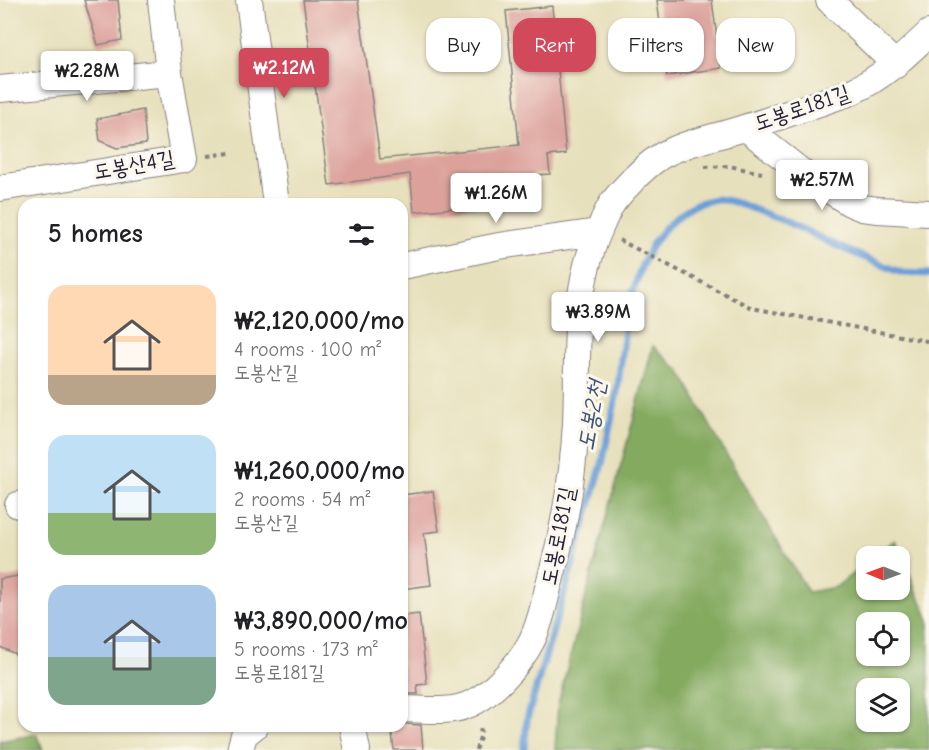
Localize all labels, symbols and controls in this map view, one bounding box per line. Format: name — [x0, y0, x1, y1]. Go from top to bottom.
chip: Buy — [426, 18, 501, 72]
chip: Rent — [513, 18, 596, 72]
chip: Filters — [608, 18, 704, 72]
chip: New — [716, 18, 795, 72]
pin: ₩2.12M — [235, 48, 333, 99]
pin: ₩2.28M — [38, 51, 136, 102]
text: ₩2.12M — [253, 56, 315, 79]
text: ₩2.28M — [55, 59, 119, 82]
street label: 도봉로181길 — [751, 79, 854, 137]
street label: 도봉산4길 — [92, 145, 177, 185]
pin: ₩2.57M — [773, 160, 871, 211]
text: ₩2.57M — [790, 168, 854, 191]
pin: ₩1.26M — [447, 173, 545, 224]
text: ₩1.26M — [465, 181, 527, 204]
icon: filters — [345, 218, 378, 251]
text: 5 homes — [48, 219, 143, 249]
pin: ₩3.89M — [549, 292, 647, 343]
text: ₩3.89M — [565, 300, 631, 323]
text: ₩2,120,000/mo — [234, 306, 404, 336]
icon: home — [96, 309, 168, 381]
text: 4 rooms · 100 m² — [234, 338, 381, 361]
text: 도봉산길 — [234, 361, 298, 384]
water label: 도봉2천 — [571, 375, 611, 452]
text: ₩1,260,000/mo — [234, 456, 405, 486]
icon: home — [96, 459, 168, 531]
street label: 도봉로181길 — [536, 484, 580, 587]
text: 2 rooms · 54 m² — [234, 488, 370, 511]
text: 도봉산길 — [234, 511, 298, 534]
north arrow — [856, 546, 910, 600]
map controls — [856, 546, 910, 732]
text: ₩3,890,000/mo — [234, 606, 408, 636]
icon: home — [96, 609, 168, 681]
button: locate — [856, 612, 910, 666]
text: 5 rooms · 173 m² — [234, 638, 378, 661]
text: 도봉로181길 — [234, 661, 325, 684]
button: layers — [856, 678, 910, 732]

